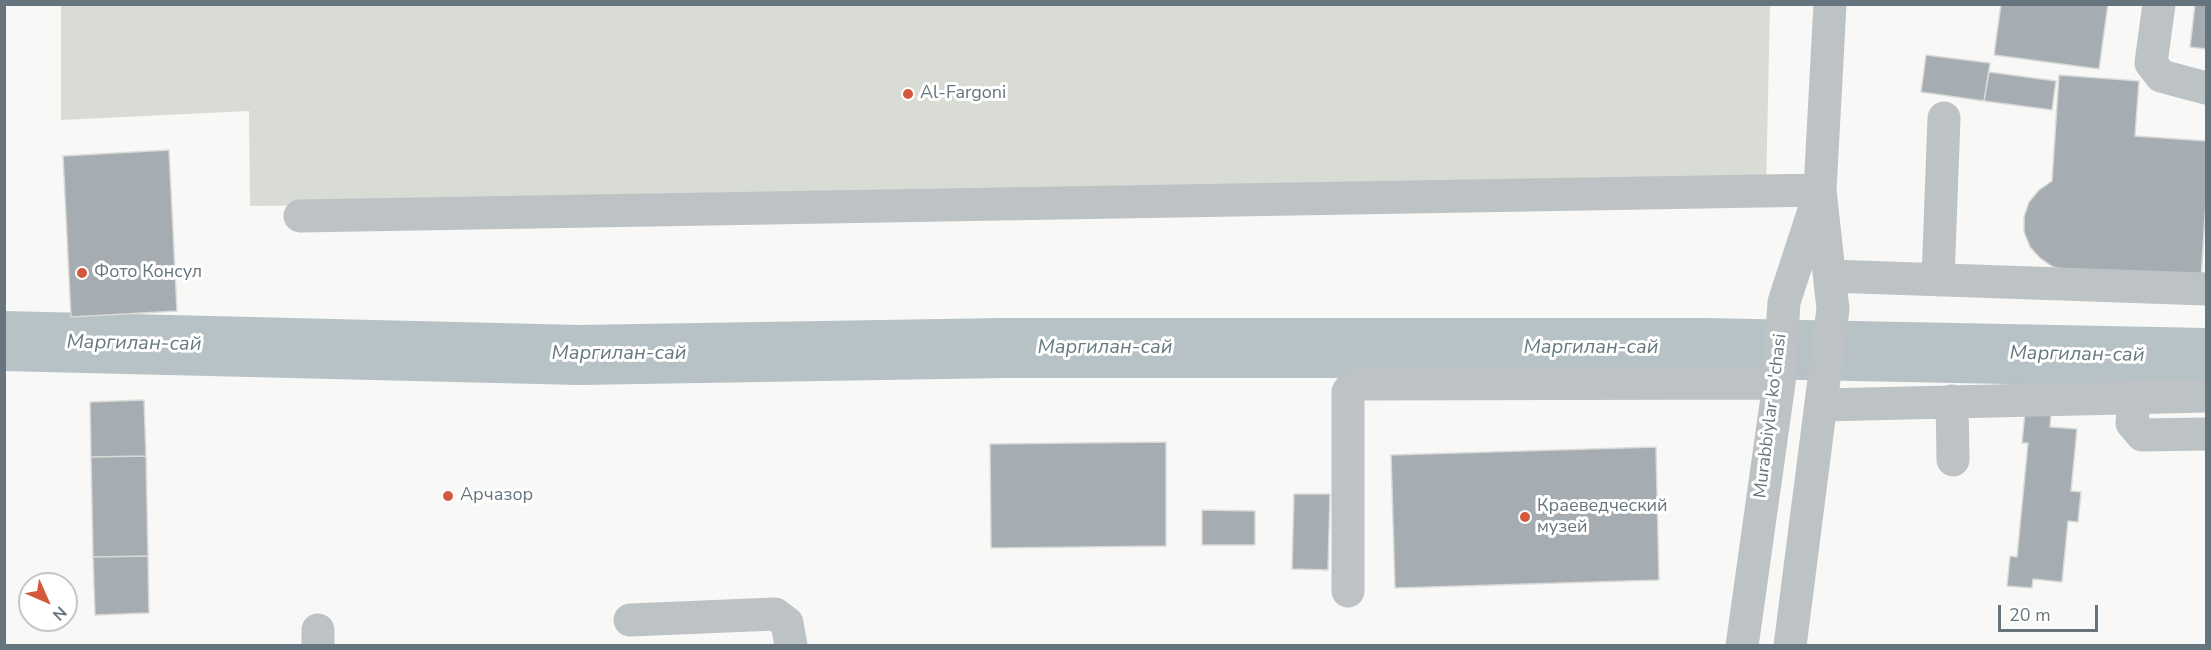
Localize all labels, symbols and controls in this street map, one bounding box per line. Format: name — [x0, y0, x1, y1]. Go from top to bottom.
place label: Al-Fargoni — [920, 83, 1006, 105]
marker: Al-Fargoni — [901, 87, 915, 101]
place label: Фото Консул — [94, 262, 202, 284]
marker: Фото Консул — [75, 266, 89, 280]
water label: Маргилан-сай — [66, 331, 202, 357]
street label: Murabbiylar ko'chasi — [1750, 333, 1792, 499]
water label: Маргилан-сай — [1038, 336, 1172, 360]
water label: Маргилан-сай — [1524, 336, 1658, 360]
water label: Маргилан-сай — [552, 342, 686, 366]
water label: Маргилан-сай — [2009, 342, 2145, 368]
place label: Арчазор — [460, 485, 533, 507]
marker: Арчазор — [441, 489, 455, 503]
place label: Краеведческий музей — [1537, 496, 1668, 538]
marker: Краеведческий музей — [1518, 510, 1532, 524]
north arrow — [18, 572, 78, 632]
scale bar — [2001, 593, 2102, 631]
text: N — [47, 601, 71, 625]
text: 20 m — [2009, 603, 2051, 627]

